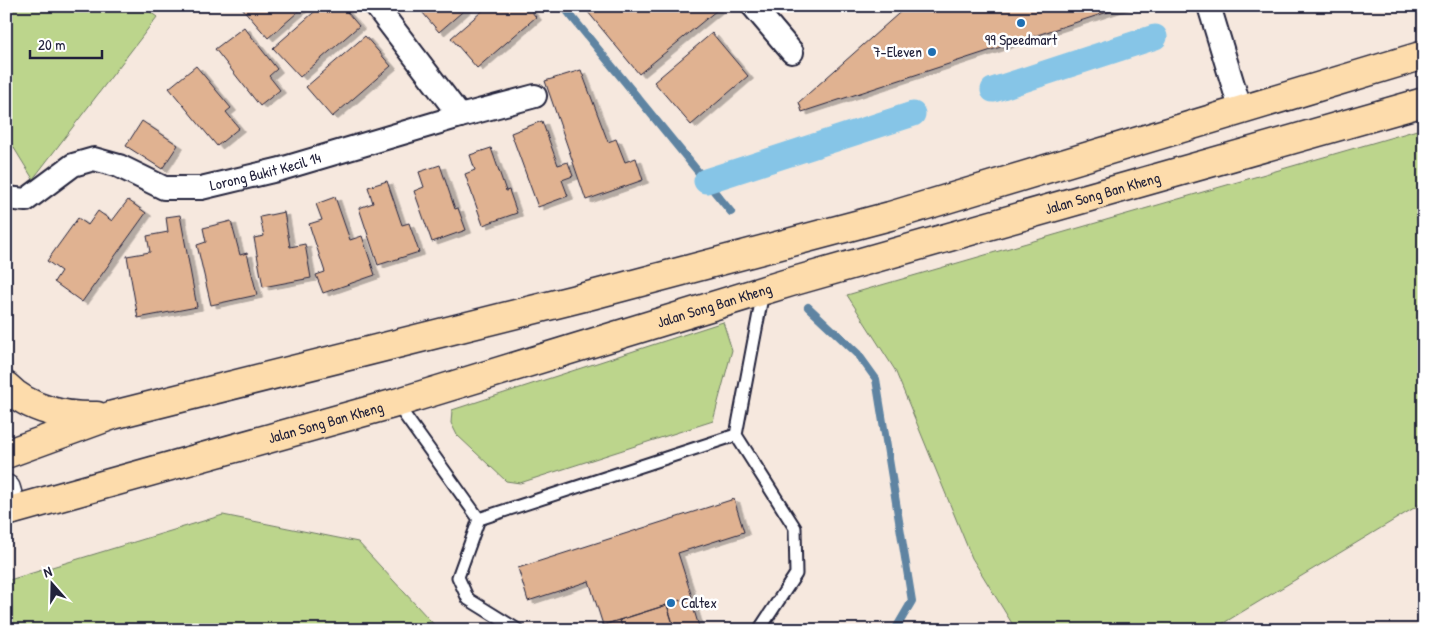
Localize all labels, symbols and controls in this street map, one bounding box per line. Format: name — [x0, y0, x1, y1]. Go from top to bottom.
marker: 99 Speedmart — [1015, 17, 1027, 29]
scale bar — [30, 28, 102, 60]
place label: 99 Speedmart — [985, 29, 1058, 50]
text: 20 m — [38, 34, 65, 55]
place label: 7-Eleven — [873, 41, 922, 62]
marker: 7-Eleven — [926, 46, 938, 58]
street label: Lorong Bukit Kecil 14 — [208, 147, 324, 196]
street label: Jalan Song Ban Kheng — [1042, 166, 1163, 219]
street label: Jalan Song Ban Kheng — [654, 277, 774, 332]
street label: Jalan Song Ban Kheng — [266, 396, 386, 448]
north arrow — [28, 558, 78, 608]
text: N — [41, 561, 55, 582]
place label: Caltex — [681, 592, 717, 613]
marker: Caltex — [665, 597, 677, 609]

